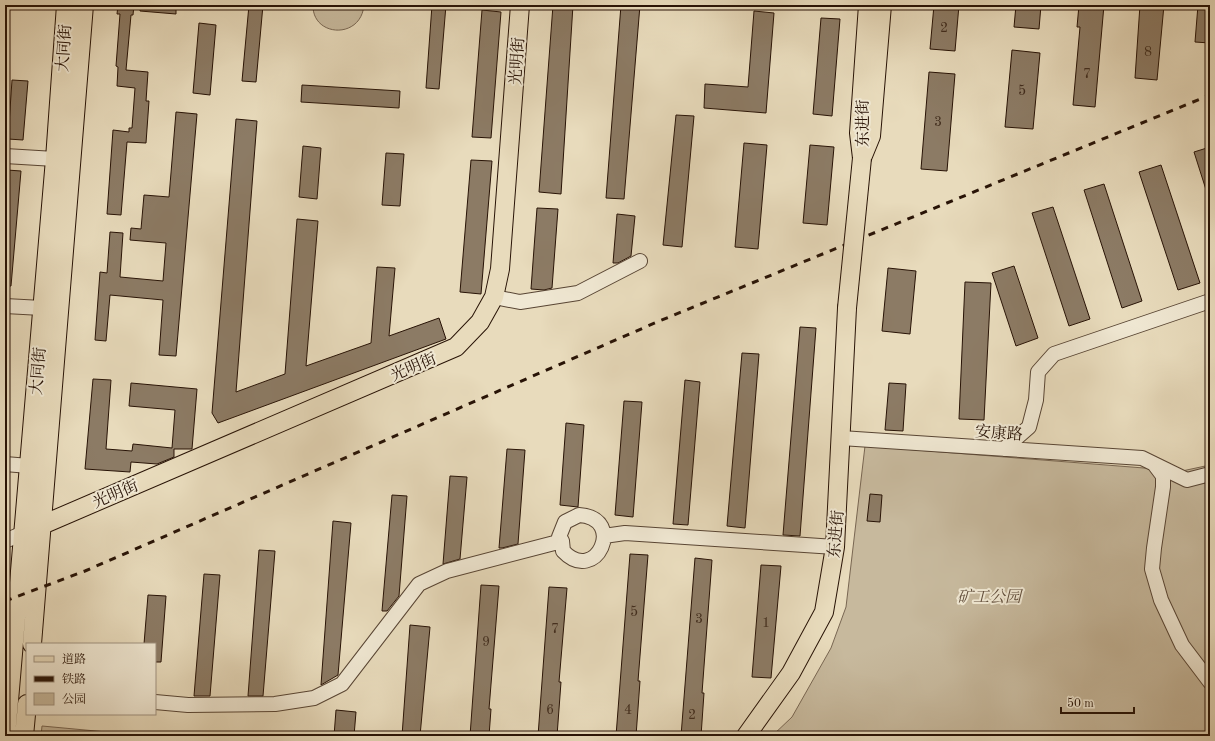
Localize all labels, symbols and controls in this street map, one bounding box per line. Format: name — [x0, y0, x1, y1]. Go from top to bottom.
house number: 2 — [940, 21, 948, 35]
street label: 大同街 — [53, 23, 75, 73]
street label: 光明街 — [506, 36, 528, 86]
house number: 8 — [1144, 45, 1152, 59]
house number: 7 — [1083, 67, 1091, 81]
house number: 5 — [1018, 84, 1026, 98]
street label: 东进街 — [854, 99, 872, 147]
house number: 3 — [934, 115, 942, 129]
street label: 大同街 — [27, 346, 49, 396]
street label: 光明街 — [388, 349, 439, 385]
street label: 安康路 — [974, 422, 1024, 444]
street label: 光明街 — [90, 476, 141, 512]
street label: 东进街 — [825, 509, 847, 559]
park label: 矿工公园 — [957, 588, 1024, 606]
house number: 5 — [630, 605, 638, 619]
house number: 3 — [695, 612, 703, 626]
house number: 1 — [762, 616, 770, 630]
house number: 7 — [551, 622, 559, 636]
house number: 9 — [482, 635, 490, 649]
legend — [26, 643, 156, 715]
text: 道路 — [62, 652, 86, 666]
text: 铁路 — [62, 672, 86, 686]
scale bar — [1061, 689, 1134, 715]
text: 公园 — [62, 693, 86, 706]
text: 50 m — [1067, 697, 1094, 710]
house number: 6 — [546, 703, 554, 717]
house number: 4 — [624, 703, 632, 717]
house number: 2 — [688, 708, 696, 722]

